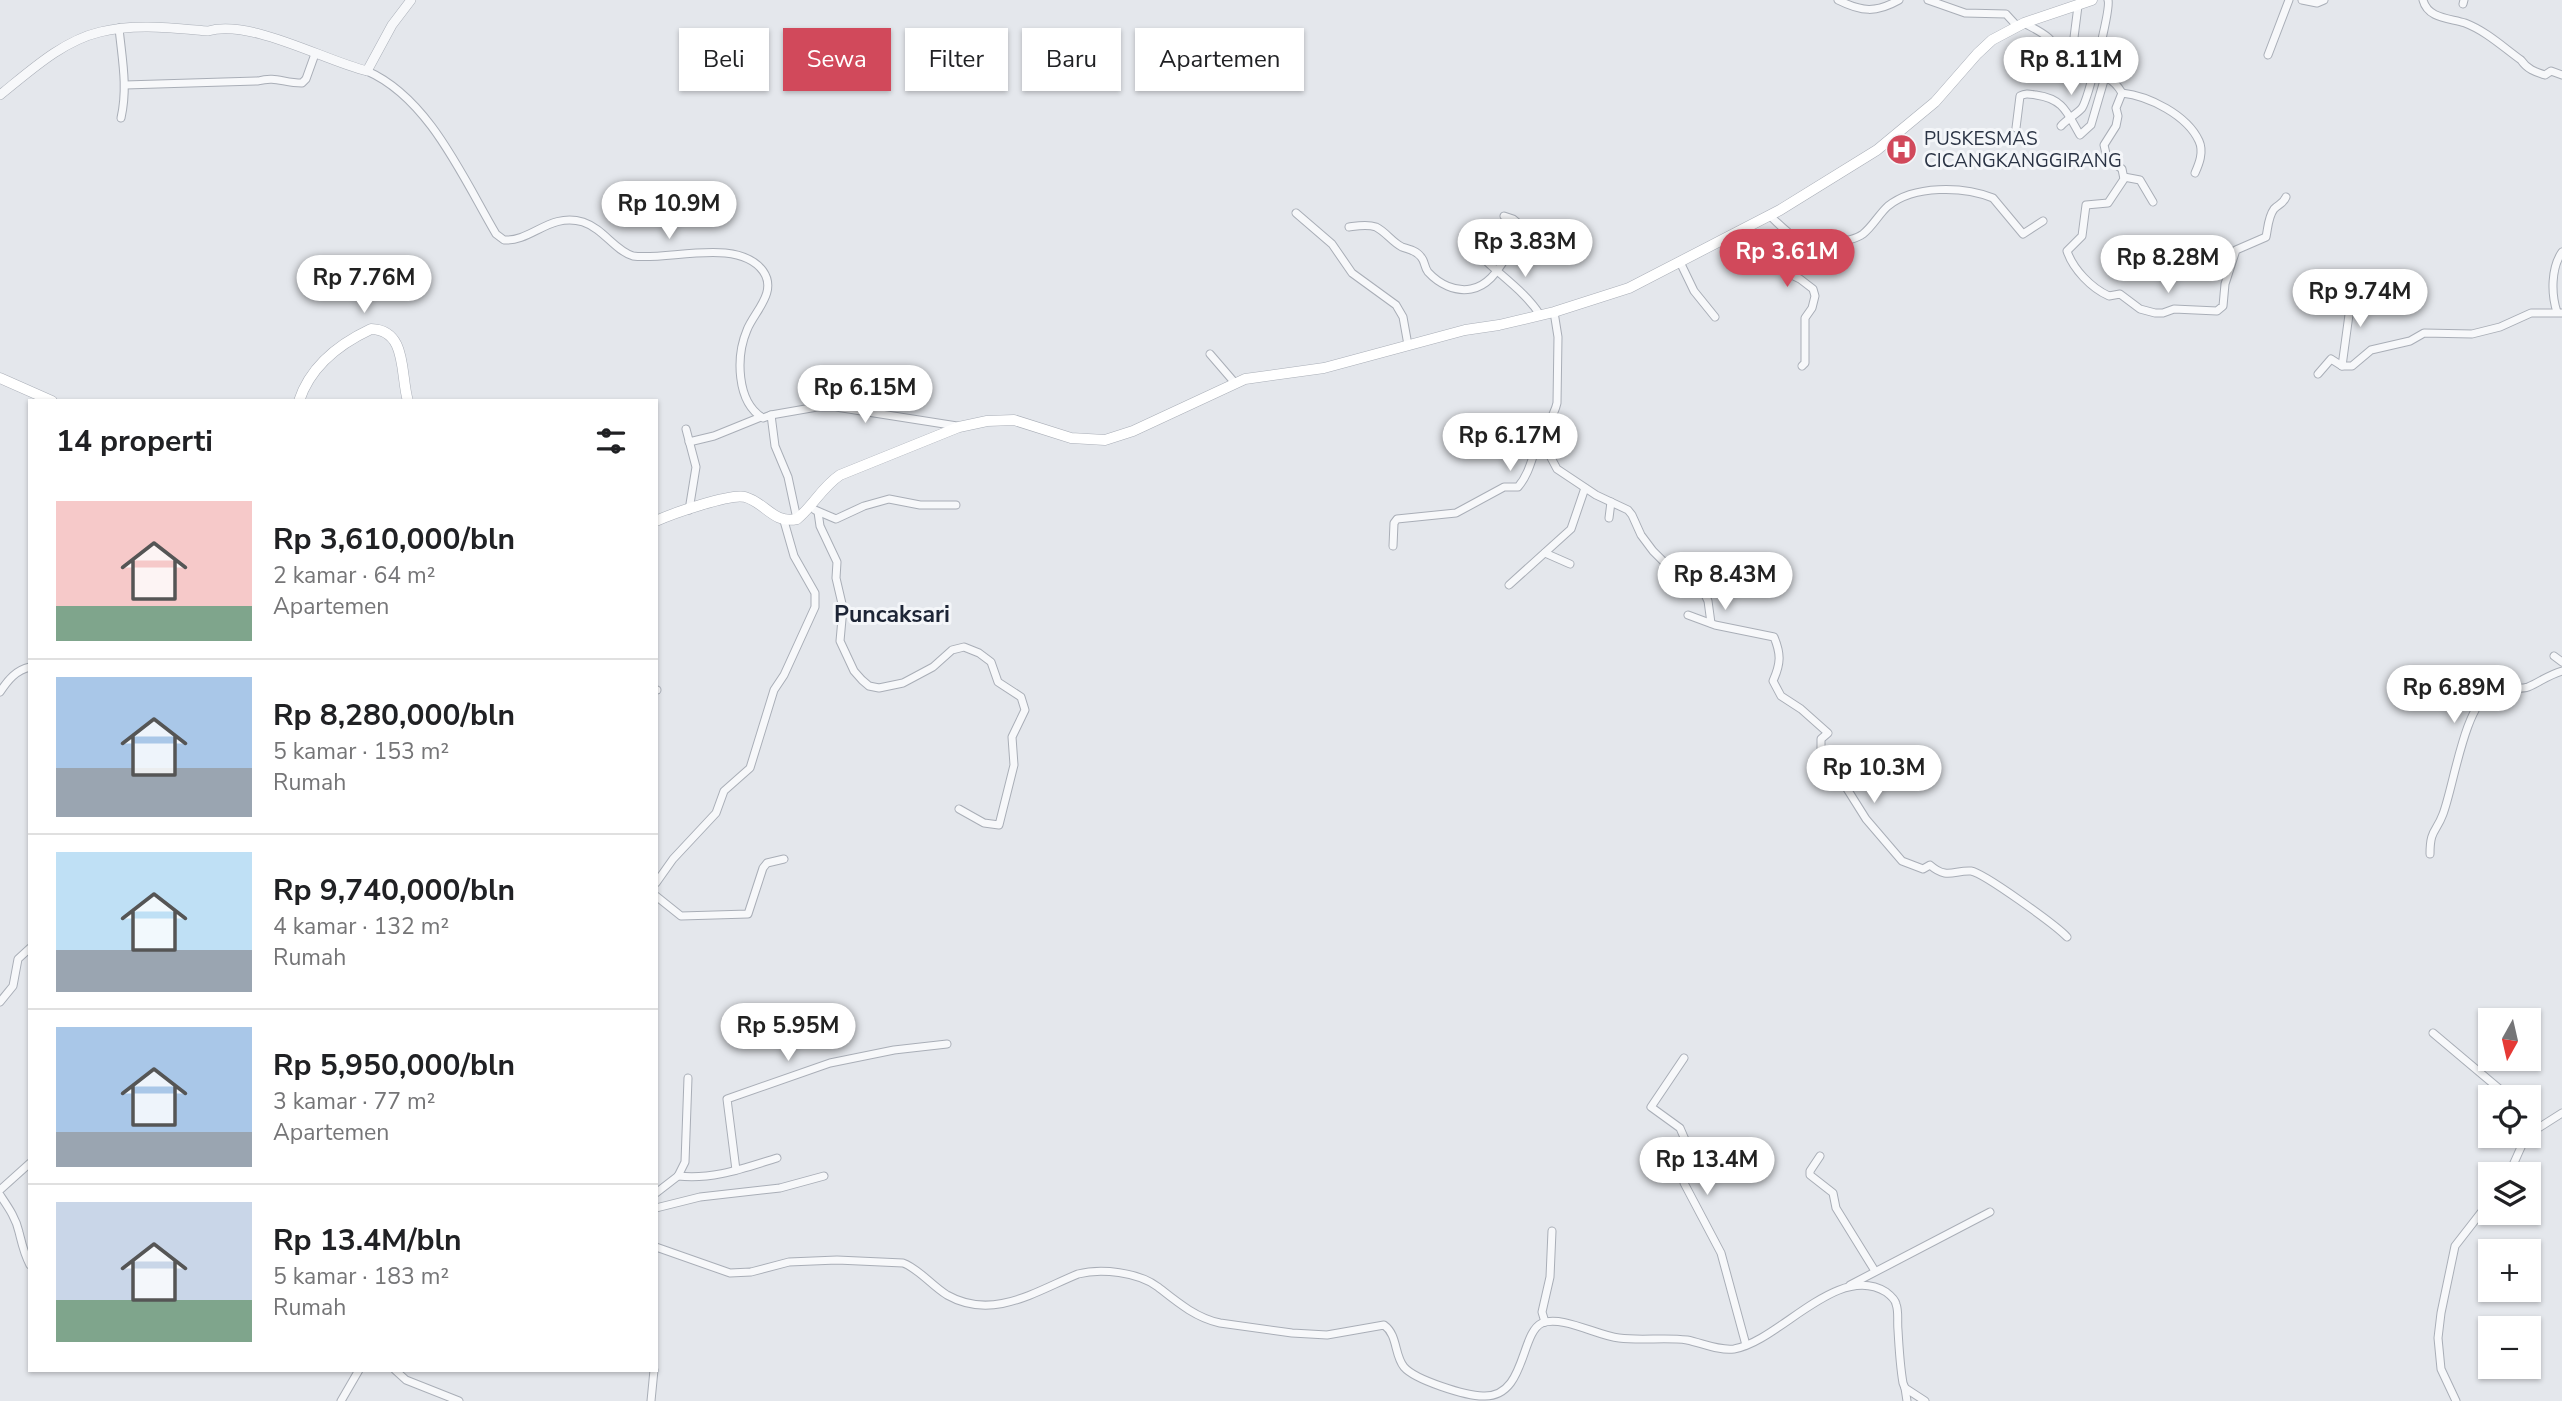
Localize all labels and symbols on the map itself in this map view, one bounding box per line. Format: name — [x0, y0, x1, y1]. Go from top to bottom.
pin: Rp 8.11M — [1999, 38, 2143, 97]
place label: PUSKESMAS CICANGKANGGIRANG — [1924, 126, 2122, 174]
hospital icon: PUSKESMAS CICANGKANGGIRANG — [1884, 132, 1918, 166]
pin: Rp 10.9M — [597, 182, 741, 241]
pin: Rp 3.83M — [1453, 219, 1597, 279]
pin: Rp 3.61M — [1715, 230, 1859, 289]
pin: Rp 8.28M — [2096, 236, 2240, 295]
pin: Rp 7.76M — [292, 256, 436, 315]
pin: Rp 9.74M — [2288, 270, 2432, 329]
pin: Rp 6.15M — [793, 366, 937, 425]
pin: Rp 6.17M — [1438, 414, 1582, 473]
pin: Rp 8.43M — [1653, 552, 1797, 612]
district label: Puncaksari — [834, 599, 950, 630]
pin: Rp 6.89M — [2382, 666, 2526, 725]
pin: Rp 10.3M — [1802, 746, 1946, 805]
pin: Rp 5.95M — [716, 1004, 860, 1063]
north arrow — [2478, 1008, 2541, 1071]
pin: Rp 13.4M — [1635, 1138, 1779, 1197]

